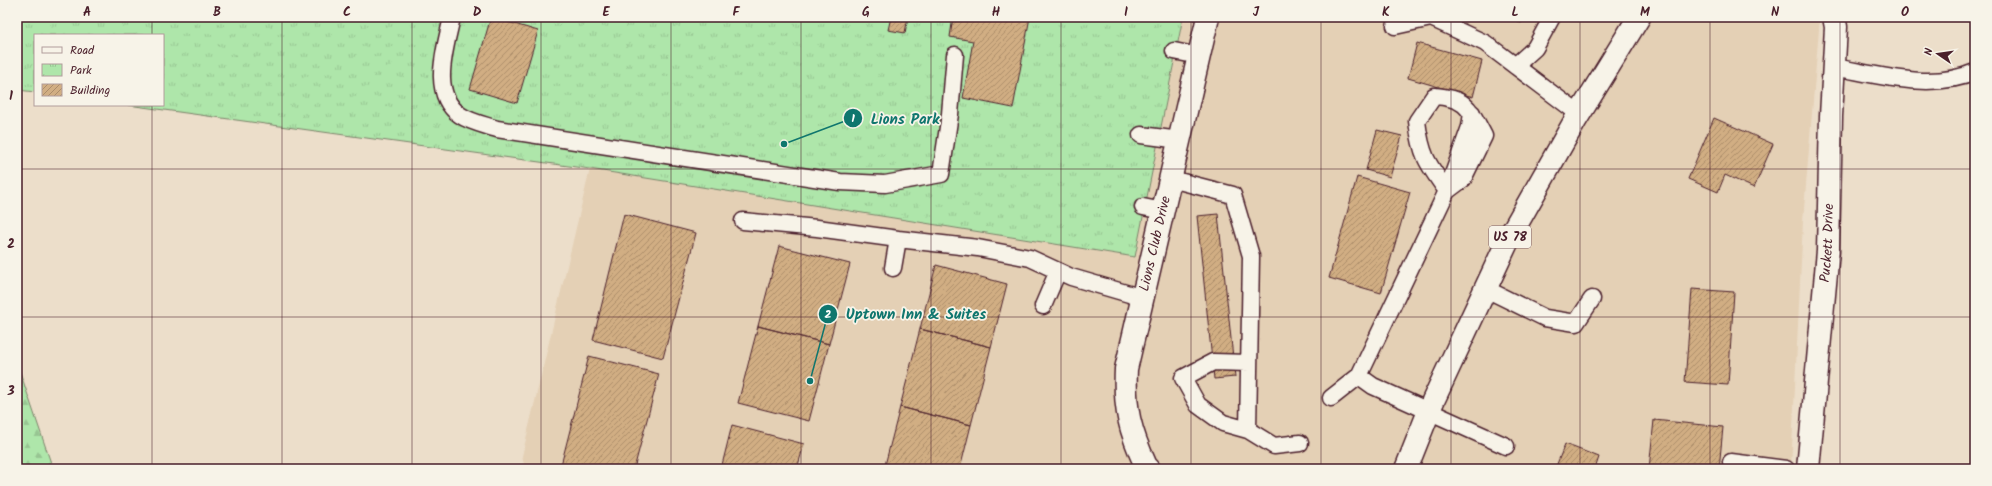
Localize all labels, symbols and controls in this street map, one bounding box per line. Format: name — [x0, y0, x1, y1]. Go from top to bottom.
text: A — [83, 2, 91, 23]
text: B — [213, 2, 221, 23]
text: C — [343, 2, 351, 23]
text: D — [473, 2, 482, 23]
text: E — [602, 2, 610, 23]
text: F — [732, 2, 740, 23]
text: G — [862, 2, 870, 23]
text: H — [992, 2, 1001, 23]
text: I — [1124, 2, 1128, 23]
text: J — [1253, 2, 1260, 23]
text: K — [1382, 2, 1390, 23]
text: L — [1511, 2, 1519, 23]
text: M — [1640, 2, 1650, 23]
text: N — [1771, 2, 1780, 23]
text: O — [1901, 2, 1909, 23]
legend — [34, 34, 164, 106]
north arrow — [1918, 34, 1958, 74]
text: Road — [70, 41, 95, 60]
text: N — [1920, 47, 1939, 57]
text: Park — [70, 61, 92, 80]
text: Building — [70, 81, 110, 100]
text: 1 — [9, 86, 13, 107]
callout: Lions Park — [843, 105, 947, 132]
text: Lions Park — [871, 108, 940, 132]
text: 1 — [851, 109, 855, 128]
street label: Lions Club Drive — [1133, 193, 1177, 294]
street label: Puckett Drive — [1814, 202, 1840, 283]
road number: US 78 — [1489, 226, 1531, 248]
text: 2 — [7, 234, 15, 255]
callout: Uptown Inn & Suites — [818, 301, 995, 328]
text: Uptown Inn & Suites — [846, 303, 986, 327]
text: 2 — [825, 305, 832, 324]
text: 3 — [6, 381, 15, 402]

